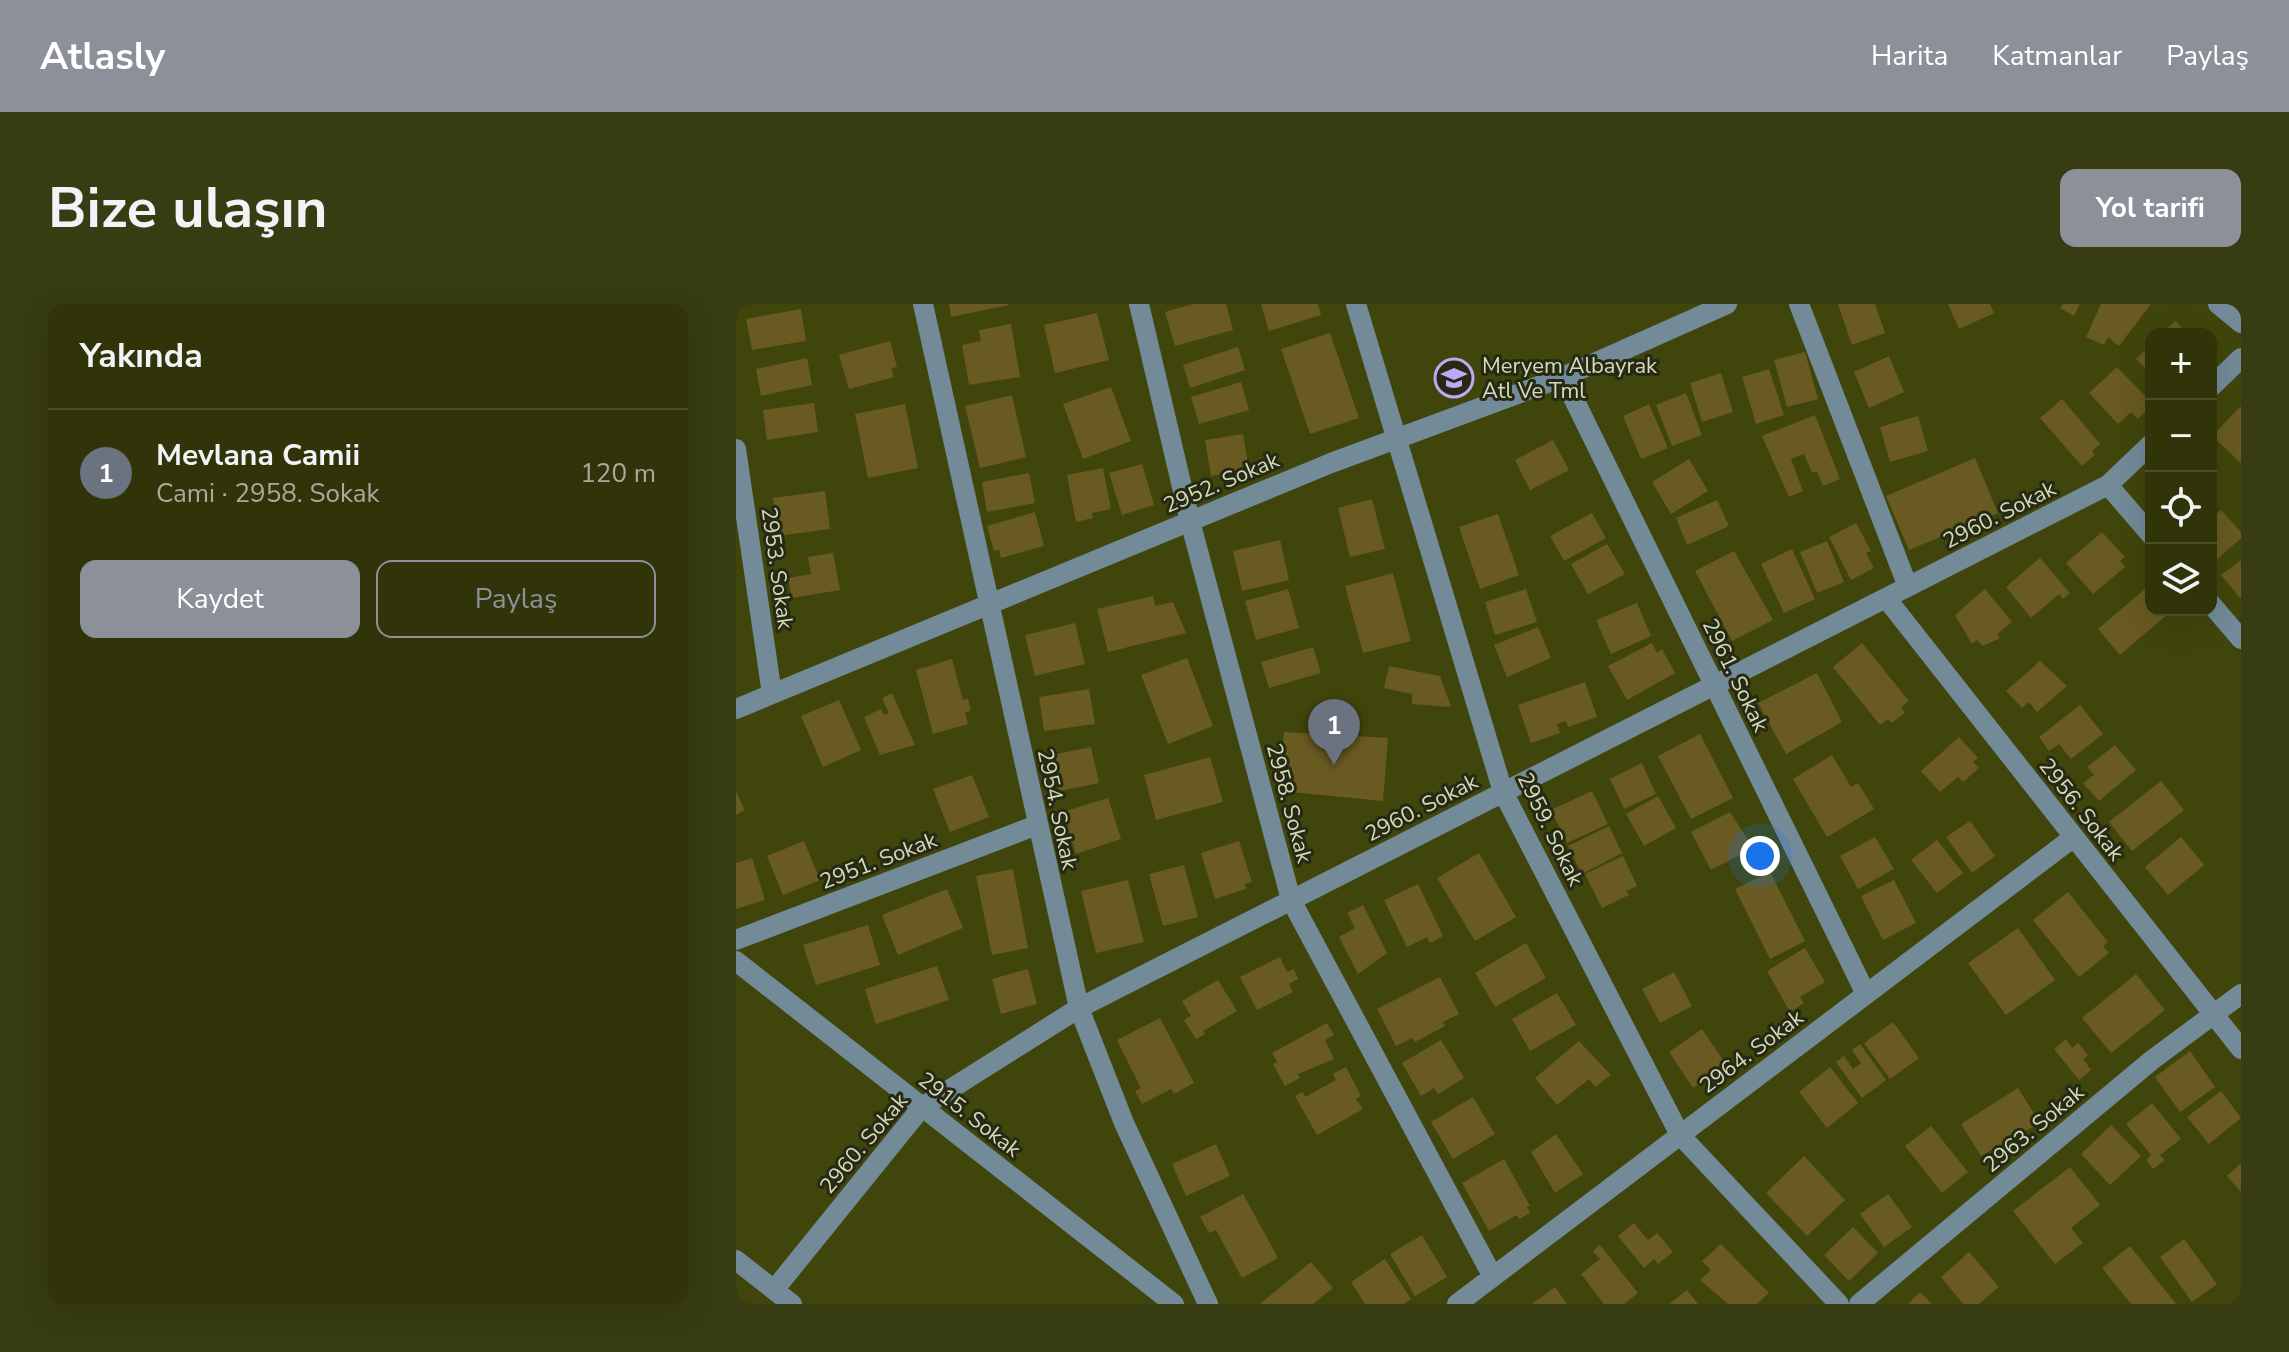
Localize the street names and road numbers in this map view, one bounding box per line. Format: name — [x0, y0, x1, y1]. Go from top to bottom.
street label: 2952. Sokak — [1159, 445, 1285, 521]
street label: 2960. Sokak — [1938, 473, 2062, 556]
street label: 2953. Sokak — [754, 505, 801, 632]
street label: 2961. Sokak — [1695, 614, 1776, 738]
street label: 2958. Sokak — [1259, 740, 1320, 867]
street label: 2954. Sokak — [1030, 746, 1085, 873]
street label: 2956. Sokak — [2032, 752, 2131, 868]
street label: 2960. Sokak — [1360, 766, 1484, 849]
street label: 2959. Sokak — [1510, 768, 1591, 892]
street label: 2951. Sokak — [816, 825, 942, 897]
street label: 2964. Sokak — [1694, 1002, 1810, 1101]
street label: 2915. Sokak — [912, 1065, 1028, 1165]
street label: 2963. Sokak — [1977, 1077, 2091, 1180]
street label: 2960. Sokak — [813, 1086, 915, 1200]

